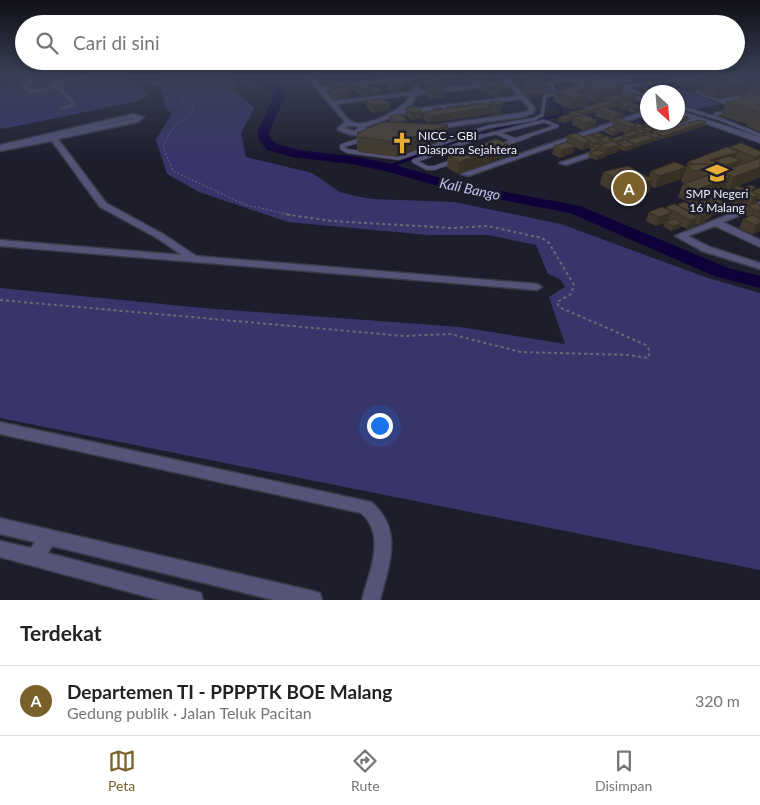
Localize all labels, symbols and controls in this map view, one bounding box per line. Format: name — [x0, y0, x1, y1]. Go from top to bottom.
search box — [15, 15, 745, 70]
icon: search — [33, 29, 61, 57]
text: Cari di sini — [73, 31, 160, 54]
north arrow — [640, 85, 685, 130]
place label: NICC - GBI Diaspora Sejahtera — [418, 128, 517, 157]
church icon: NICC - GBI Diaspora Sejahtera — [389, 130, 415, 156]
school or university icon: SMP Negeri 16 Malang — [704, 160, 730, 186]
pin: A — [613, 169, 645, 207]
water label: Kali Bango — [438, 174, 502, 203]
place label: SMP Negeri 16 Malang — [686, 186, 748, 215]
your location — [367, 413, 393, 439]
text: Terdekat — [20, 620, 102, 645]
text: Departemen TI - PPPPTK BOE Malang — [67, 680, 392, 703]
text: A — [30, 691, 42, 710]
text: 320 m — [695, 691, 740, 710]
text: Gedung publik · Jalan Teluk Pacitan — [67, 703, 312, 722]
tab: Peta — [108, 747, 136, 794]
tab: Rute — [351, 747, 380, 794]
tab: Disimpan — [595, 747, 652, 794]

